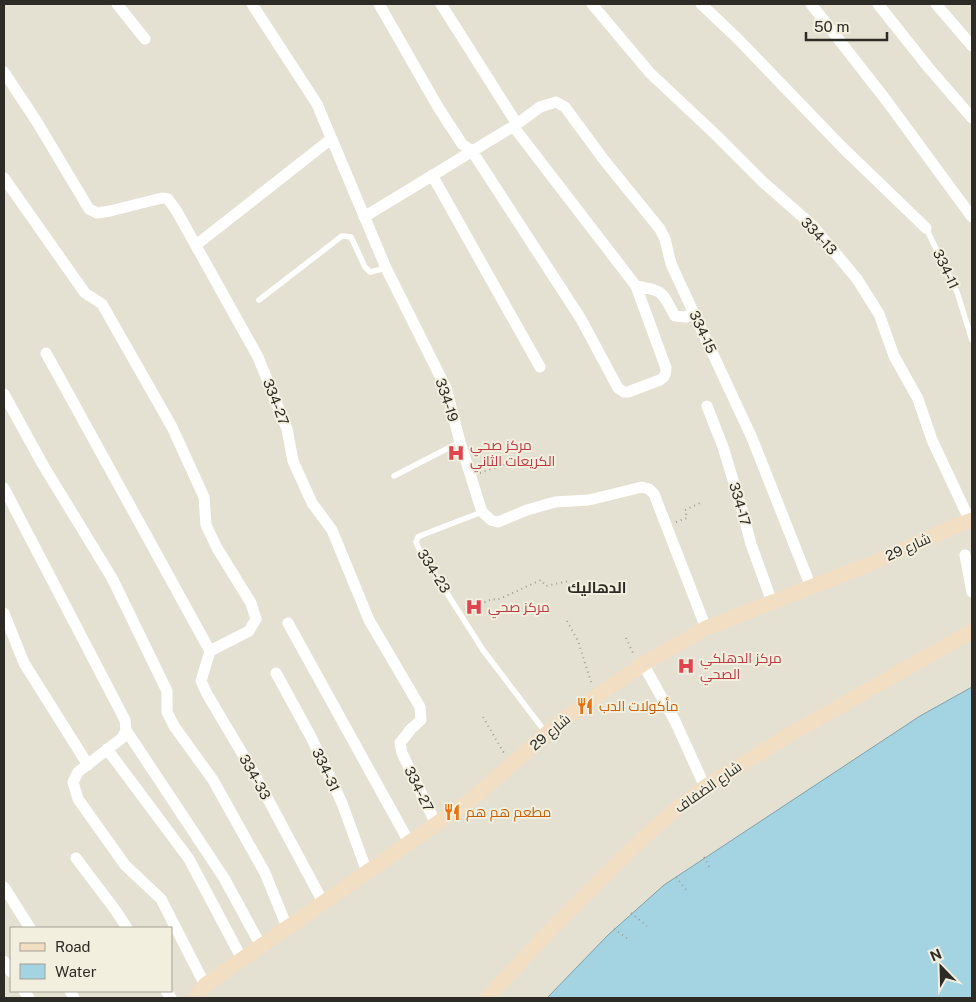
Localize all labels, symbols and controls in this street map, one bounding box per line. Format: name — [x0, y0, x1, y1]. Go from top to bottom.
scale bar — [806, 10, 887, 42]
text: 50 m — [814, 18, 849, 35]
street label: 334-13 — [798, 214, 840, 258]
street label: 334-11 — [930, 247, 962, 291]
street label: 334-15 — [686, 308, 720, 356]
street label: 334-19 — [432, 376, 462, 424]
street label: 334-27 — [260, 377, 292, 427]
place label: مركز صحي الكريعات الثاني — [470, 437, 555, 473]
hospital icon: مركز صحي الكريعات الثاني — [446, 443, 466, 463]
street label: 334-17 — [726, 480, 754, 528]
street label: شارع 29 — [883, 530, 933, 565]
street label: 334-23 — [414, 546, 454, 596]
district label: الدهاليك — [567, 579, 627, 596]
hospital icon: مركز صحي — [464, 597, 484, 617]
place label: مركز صحي — [488, 599, 550, 619]
place label: مركز الدهلكي الصحي — [700, 650, 782, 686]
hospital icon: مركز الدهلكي الصحي — [676, 656, 696, 676]
restaurant icon: مأكولات الدب — [575, 696, 595, 716]
place label: مأكولات الدب — [599, 697, 679, 714]
street label: شارع 29 — [527, 711, 574, 754]
street label: 334-31 — [309, 746, 343, 794]
street label: 334-33 — [236, 752, 274, 803]
street label: شارع الضفاف — [672, 758, 745, 817]
street label: 334-27 — [401, 764, 437, 814]
restaurant icon: مطعم هم هم — [442, 802, 462, 822]
place label: مطعم هم هم — [466, 804, 551, 822]
legend — [10, 927, 172, 992]
text: Road — [55, 938, 91, 955]
north arrow — [916, 942, 966, 992]
text: N — [928, 946, 944, 965]
text: Water — [55, 963, 97, 980]

